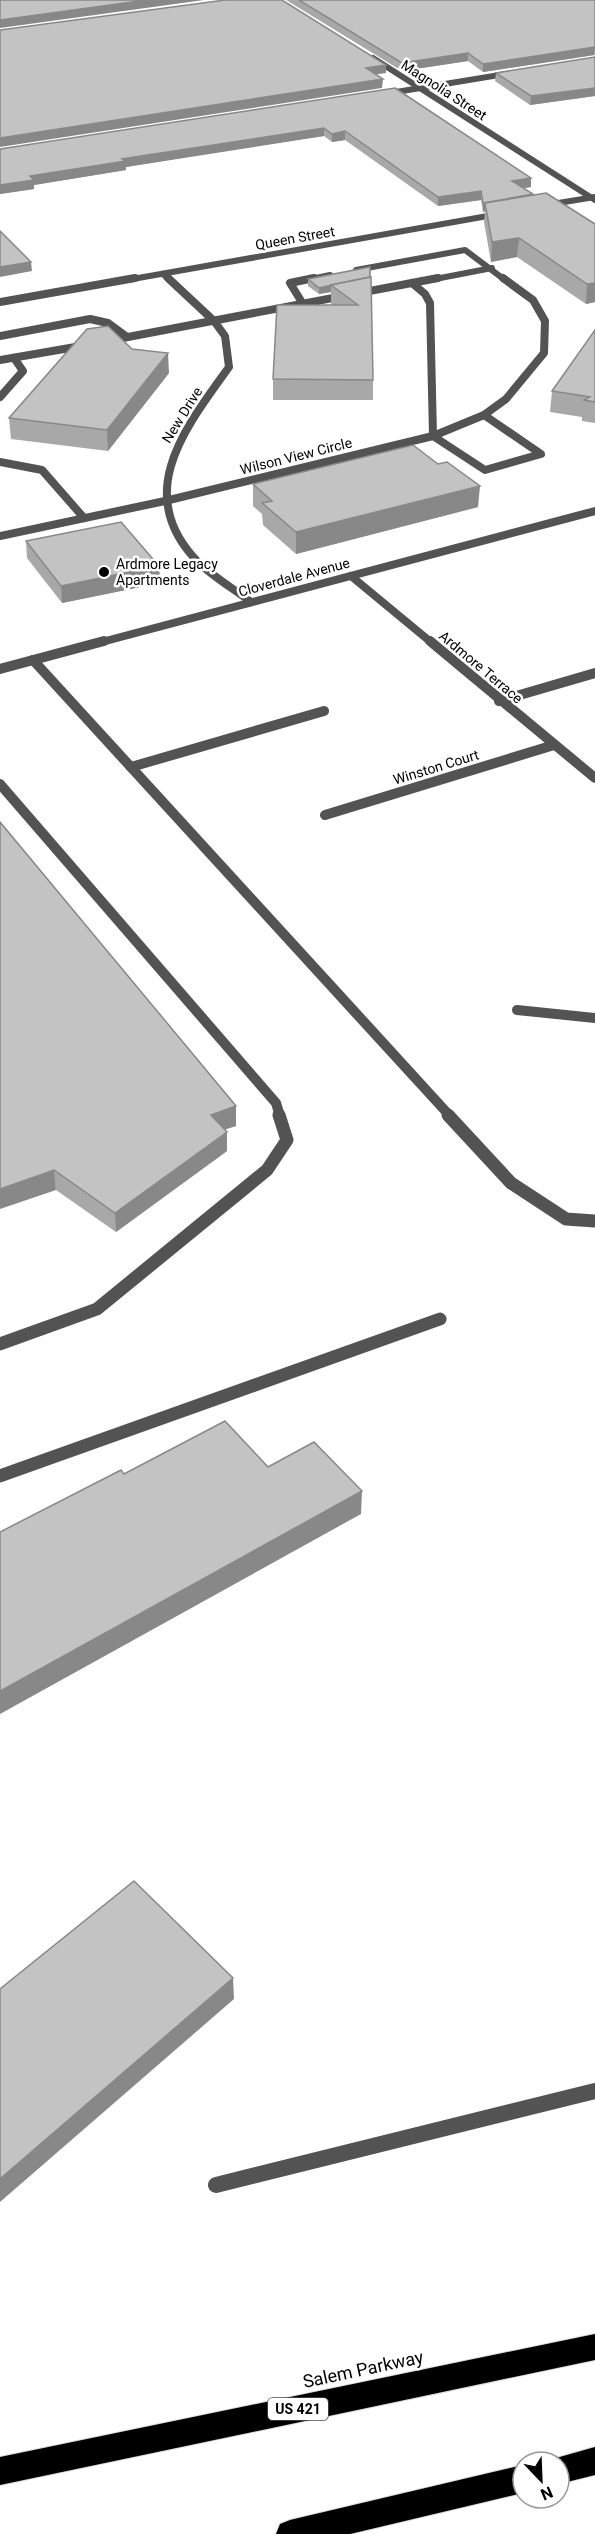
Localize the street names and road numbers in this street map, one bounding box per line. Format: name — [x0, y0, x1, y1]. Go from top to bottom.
street label: Magnolia Street — [398, 57, 490, 124]
street label: Queen Street — [254, 223, 336, 253]
street label: New Drive — [159, 384, 205, 446]
street label: Wilson View Circle — [238, 434, 354, 478]
street label: Cloverdale Avenue — [237, 554, 351, 600]
street label: Ardmore Terrace — [436, 628, 526, 706]
street label: Winston Court — [391, 746, 481, 788]
street label: Salem Parkway — [301, 2346, 426, 2392]
road number: US 421 — [268, 2398, 328, 2420]

